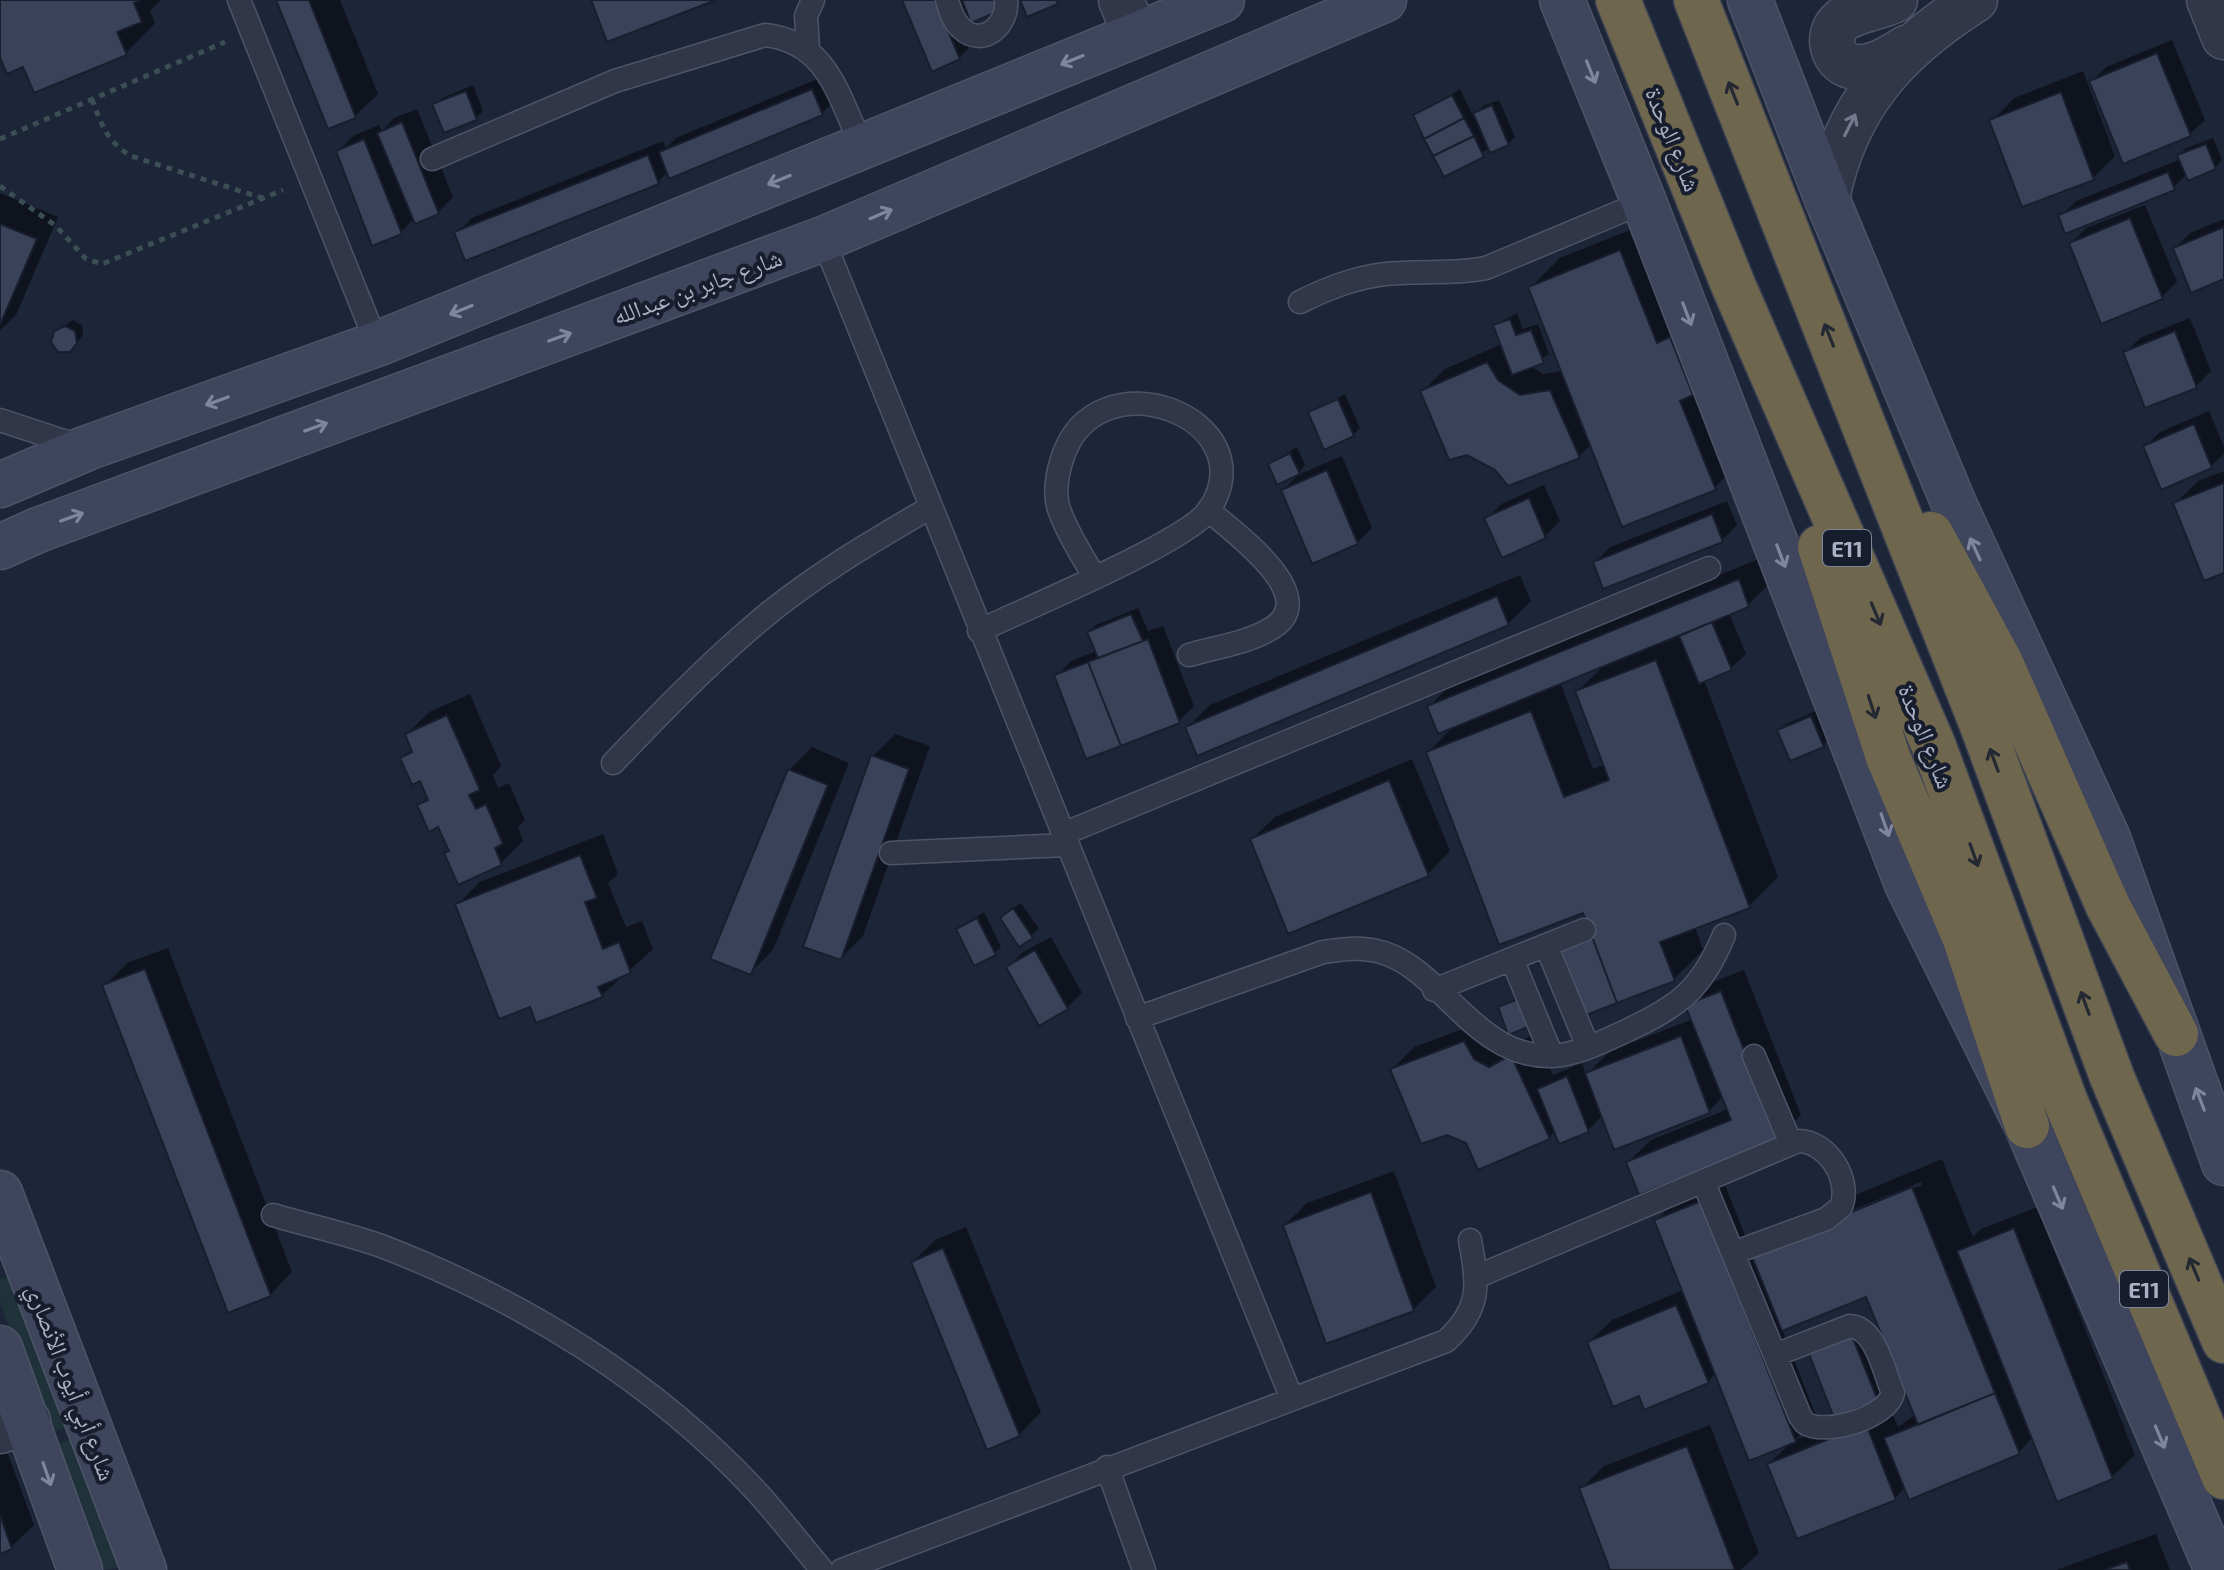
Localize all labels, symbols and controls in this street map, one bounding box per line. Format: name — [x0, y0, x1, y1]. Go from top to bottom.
one-way arrow — [1060, 54, 1085, 69]
one-way arrow — [1585, 59, 1599, 84]
one-way arrow — [1725, 81, 1739, 106]
street label: شارع الوحدة — [1638, 83, 1708, 196]
one-way arrow — [1843, 113, 1858, 137]
one-way arrow — [767, 174, 792, 188]
one-way arrow — [868, 206, 893, 221]
street label: شارع جابر بن عبدالله — [608, 242, 786, 332]
one-way arrow — [1681, 301, 1695, 326]
one-way arrow — [449, 304, 474, 318]
one-way arrow — [1821, 323, 1835, 348]
one-way arrow — [547, 329, 572, 343]
one-way arrow — [205, 395, 230, 410]
one-way arrow — [303, 419, 328, 433]
one-way arrow — [59, 509, 84, 524]
road number: E11 — [1823, 530, 1871, 566]
one-way arrow — [1967, 537, 1982, 561]
one-way arrow — [1775, 543, 1789, 568]
one-way arrow — [1870, 601, 1885, 626]
street label: شارع الوحدة — [1891, 680, 1961, 793]
one-way arrow — [1865, 694, 1880, 719]
one-way arrow — [1986, 748, 2001, 773]
one-way arrow — [1878, 812, 1893, 837]
one-way arrow — [1968, 842, 1982, 867]
one-way arrow — [2077, 992, 2091, 1016]
one-way arrow — [2192, 1087, 2206, 1111]
one-way arrow — [2051, 1185, 2066, 1210]
one-way arrow — [2185, 1257, 2200, 1282]
road number: E11 — [2120, 1271, 2168, 1307]
street label: شارع أبي أيوب الأنصاري — [16, 1280, 123, 1486]
one-way arrow — [2154, 1424, 2169, 1449]
one-way arrow — [40, 1461, 55, 1486]

